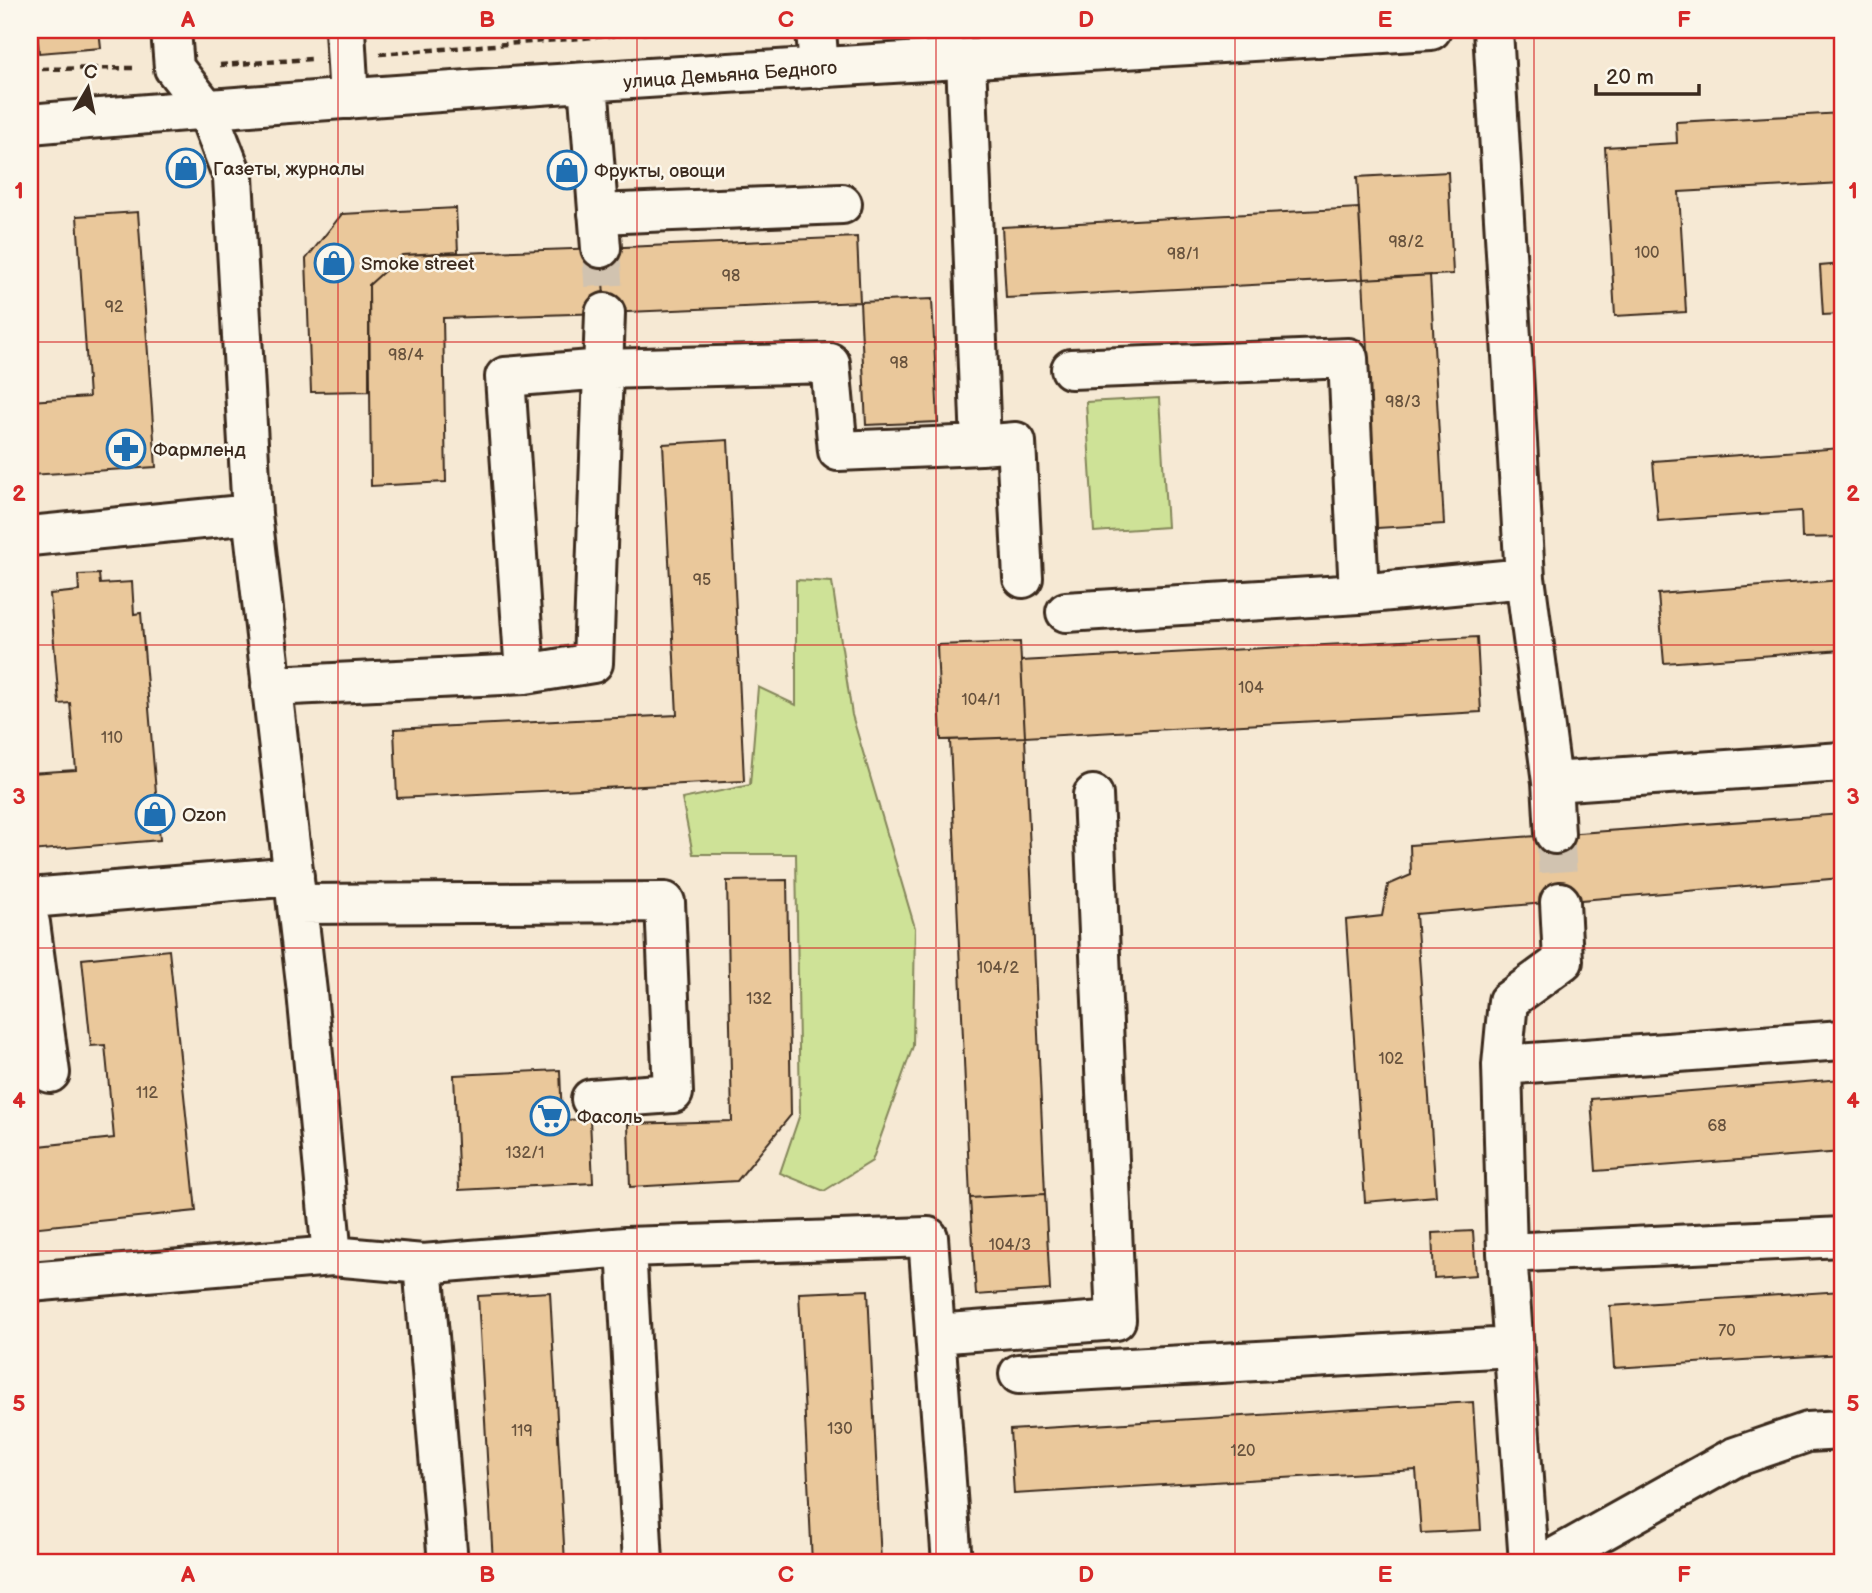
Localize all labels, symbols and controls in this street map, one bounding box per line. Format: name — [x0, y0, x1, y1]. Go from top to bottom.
text: A — [180, 6, 196, 34]
text: B — [479, 6, 495, 34]
text: C — [778, 6, 794, 34]
text: D — [1078, 6, 1094, 34]
text: E — [1378, 6, 1393, 34]
text: F — [1677, 6, 1691, 34]
north arrow — [52, 52, 122, 122]
scale bar — [1596, 52, 1699, 96]
street label: улица Демьяна Бедного — [622, 57, 838, 94]
text: С — [82, 60, 99, 85]
text: 20 m — [1606, 65, 1654, 90]
shop icon: Газеты, журналы — [165, 147, 207, 189]
shop icon: Фрукты, овощи — [546, 149, 588, 191]
place label: Газеты, журналы — [213, 158, 365, 181]
place label: Фрукты, овощи — [594, 160, 725, 183]
text: 1 — [14, 177, 24, 205]
text: 1 — [1848, 177, 1858, 205]
house number: 98/2 — [1388, 233, 1424, 252]
shop icon: Smoke street — [313, 242, 355, 284]
house number: 100 — [1634, 244, 1660, 263]
house number: 98/1 — [1167, 245, 1199, 264]
place label: Smoke street — [361, 253, 475, 276]
house number: 98 — [722, 267, 740, 286]
house number: 92 — [105, 298, 124, 317]
house number: 98/4 — [388, 346, 424, 365]
house number: 98 — [890, 354, 908, 373]
house number: 98/3 — [1385, 393, 1421, 412]
pharmacy icon: Фармленд — [105, 428, 147, 470]
place label: Фармленд — [153, 439, 246, 462]
text: 2 — [12, 480, 26, 508]
text: 2 — [1846, 480, 1860, 508]
house number: 95 — [693, 571, 711, 590]
house number: 104 — [1238, 679, 1264, 698]
house number: 104/1 — [962, 691, 1000, 710]
house number: 110 — [101, 729, 123, 748]
text: 3 — [12, 783, 26, 811]
text: 3 — [1846, 783, 1860, 811]
shop icon: Ozon — [134, 793, 176, 835]
place label: Ozon — [182, 804, 227, 827]
house number: 104/2 — [977, 959, 1020, 978]
house number: 132 — [746, 990, 772, 1009]
house number: 102 — [1378, 1050, 1404, 1069]
house number: 112 — [136, 1084, 158, 1103]
text: 4 — [12, 1087, 26, 1115]
text: 4 — [1846, 1087, 1860, 1115]
supermarket icon: Фасоль — [529, 1095, 571, 1137]
place label: Фасоль — [577, 1106, 643, 1129]
house number: 68 — [1707, 1117, 1727, 1136]
house number: 132/1 — [506, 1144, 544, 1163]
house number: 104/3 — [989, 1236, 1031, 1255]
house number: 70 — [1718, 1322, 1736, 1341]
text: 5 — [12, 1390, 26, 1418]
text: 5 — [1846, 1390, 1860, 1418]
house number: 130 — [827, 1420, 853, 1439]
house number: 119 — [511, 1422, 533, 1441]
house number: 120 — [1230, 1442, 1256, 1461]
text: A — [180, 1561, 196, 1589]
text: B — [479, 1561, 495, 1589]
text: C — [778, 1561, 794, 1589]
text: D — [1078, 1561, 1094, 1589]
text: E — [1378, 1561, 1393, 1589]
text: F — [1677, 1561, 1691, 1589]

